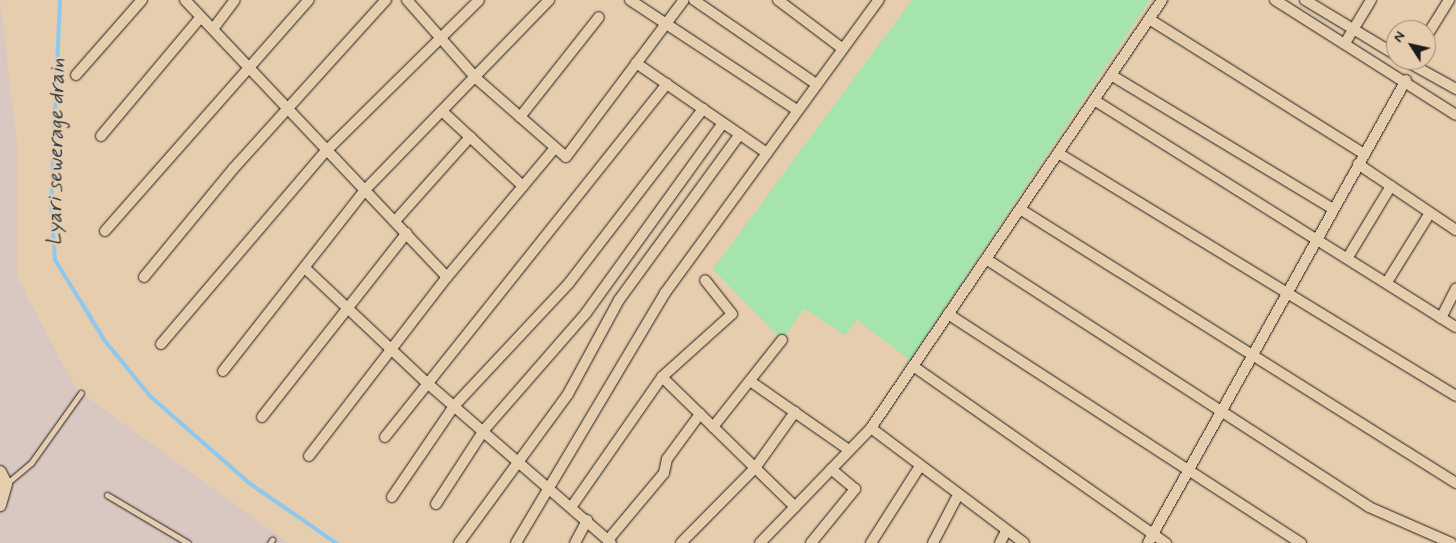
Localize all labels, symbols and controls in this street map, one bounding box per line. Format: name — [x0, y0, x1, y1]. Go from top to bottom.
north arrow — [1386, 20, 1436, 70]
text: N — [1389, 28, 1410, 46]
water label: Lyari sewerage drain — [42, 55, 70, 249]

